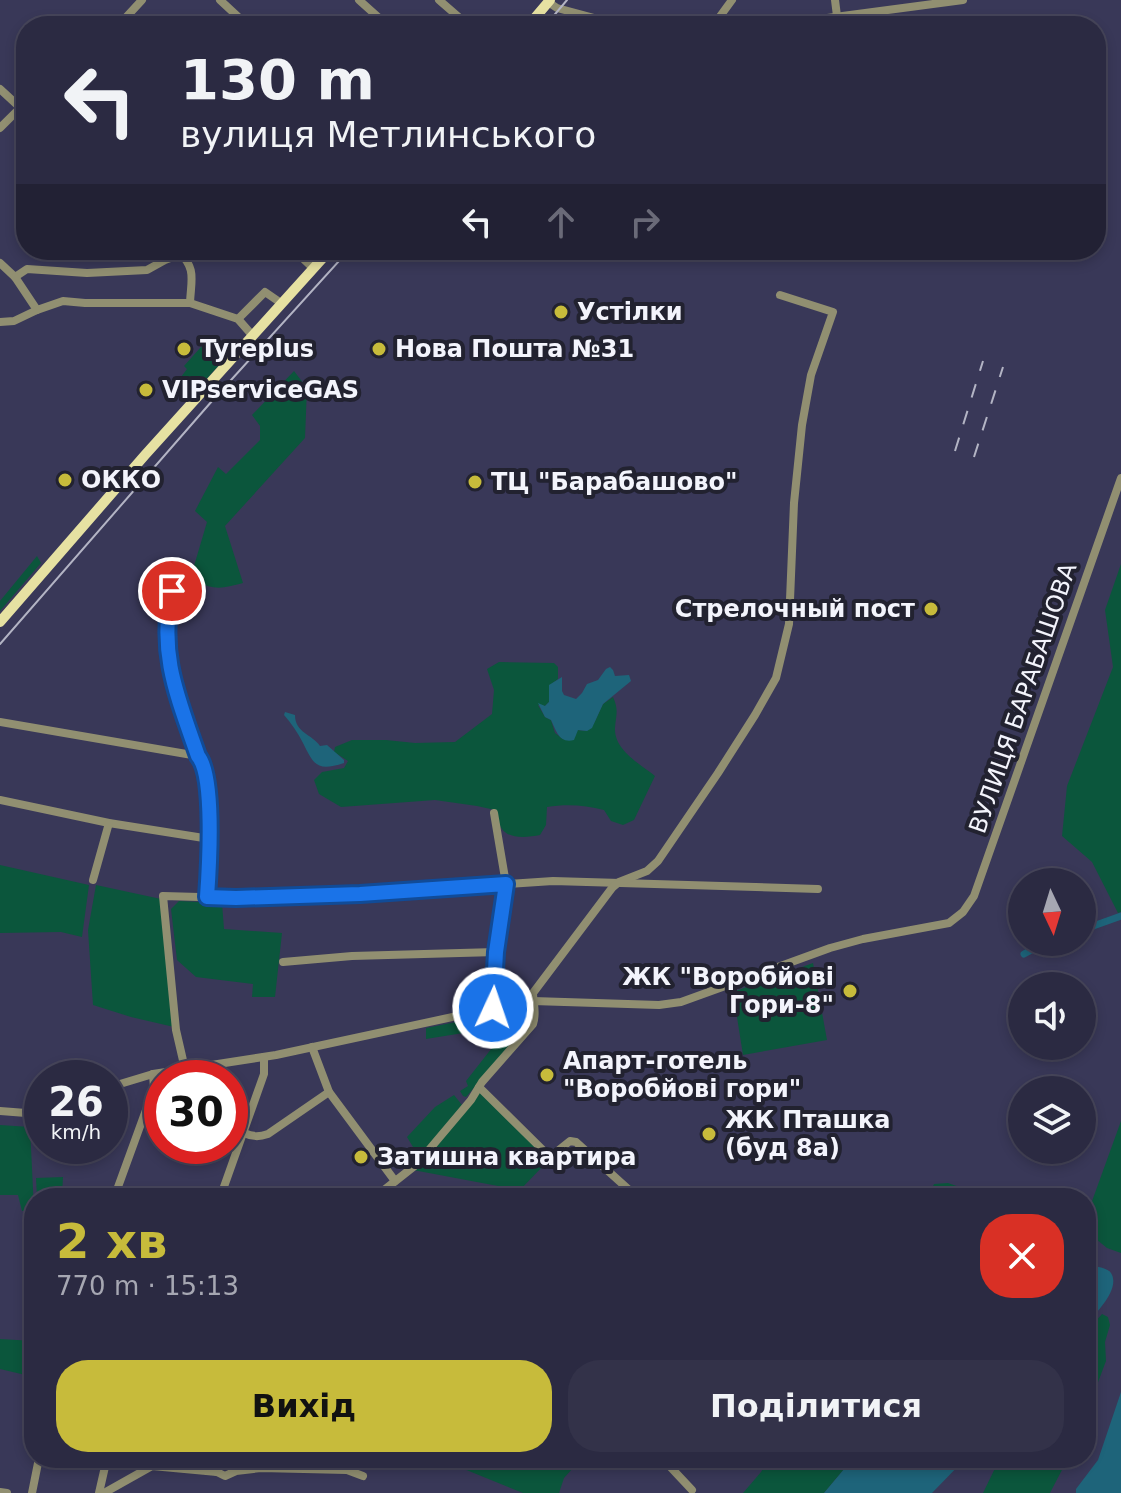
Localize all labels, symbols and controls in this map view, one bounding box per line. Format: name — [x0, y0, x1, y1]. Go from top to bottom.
text: 130 m — [180, 47, 375, 112]
icon: left — [48, 48, 152, 152]
text: вулиця Метлинського — [180, 114, 596, 155]
icon: left — [455, 200, 499, 244]
icon: ahead — [539, 200, 583, 244]
icon: right — [623, 200, 667, 244]
place label: Устілки — [577, 298, 683, 326]
marker: Устілки — [552, 303, 570, 321]
place label: Tyreplus — [200, 335, 314, 363]
place label: Нова Пошта №31 — [395, 335, 634, 363]
marker: Tyreplus — [175, 340, 193, 358]
marker: Нова Пошта №31 — [370, 340, 388, 358]
place label: VIPserviceGAS — [162, 376, 359, 404]
marker: VIPserviceGAS — [137, 381, 155, 399]
place label: ОККО — [81, 466, 161, 494]
place label: ТЦ "Барабашово" — [491, 468, 737, 496]
marker: ОККО — [56, 471, 74, 489]
marker: ТЦ "Барабашово" — [466, 473, 484, 491]
pin — [138, 557, 206, 625]
street label: ВУЛИЦЯ БАРАБАШОВА — [964, 559, 1083, 837]
icon: arrive — [150, 569, 194, 613]
place label: Стрелочный пост — [675, 595, 915, 623]
marker: Стрелочный пост — [922, 600, 940, 618]
north arrow — [1008, 868, 1096, 956]
map controls — [1008, 868, 1096, 1164]
place label: ЖК "Воробйові Гори-8" — [622, 963, 834, 1019]
position arrow — [451, 966, 535, 1050]
button: sound — [1008, 972, 1096, 1060]
marker: ЖК "Воробйові Гори-8" — [841, 982, 859, 1000]
place label: Апарт-готель "Воробйові гори" — [563, 1047, 801, 1103]
speed limit sign: 30 — [144, 1060, 248, 1164]
marker: Апарт-готель "Воробйові гори" — [538, 1066, 556, 1084]
button: layers — [1008, 1076, 1096, 1164]
text: 26 — [48, 1079, 104, 1125]
place label: ЖК Пташка (буд 8а) — [725, 1106, 891, 1162]
text: km/h — [51, 1120, 101, 1144]
marker: ЖК Пташка (буд 8а) — [700, 1125, 718, 1143]
place label: Затишна квартира — [377, 1143, 637, 1171]
marker: Затишна квартира — [352, 1148, 370, 1166]
text: 2 хв — [56, 1213, 167, 1269]
button: close — [980, 1214, 1064, 1298]
text: 770 m · 15:13 — [56, 1271, 239, 1301]
button: Вихід — [56, 1360, 552, 1452]
button: Поділитися — [568, 1360, 1064, 1452]

